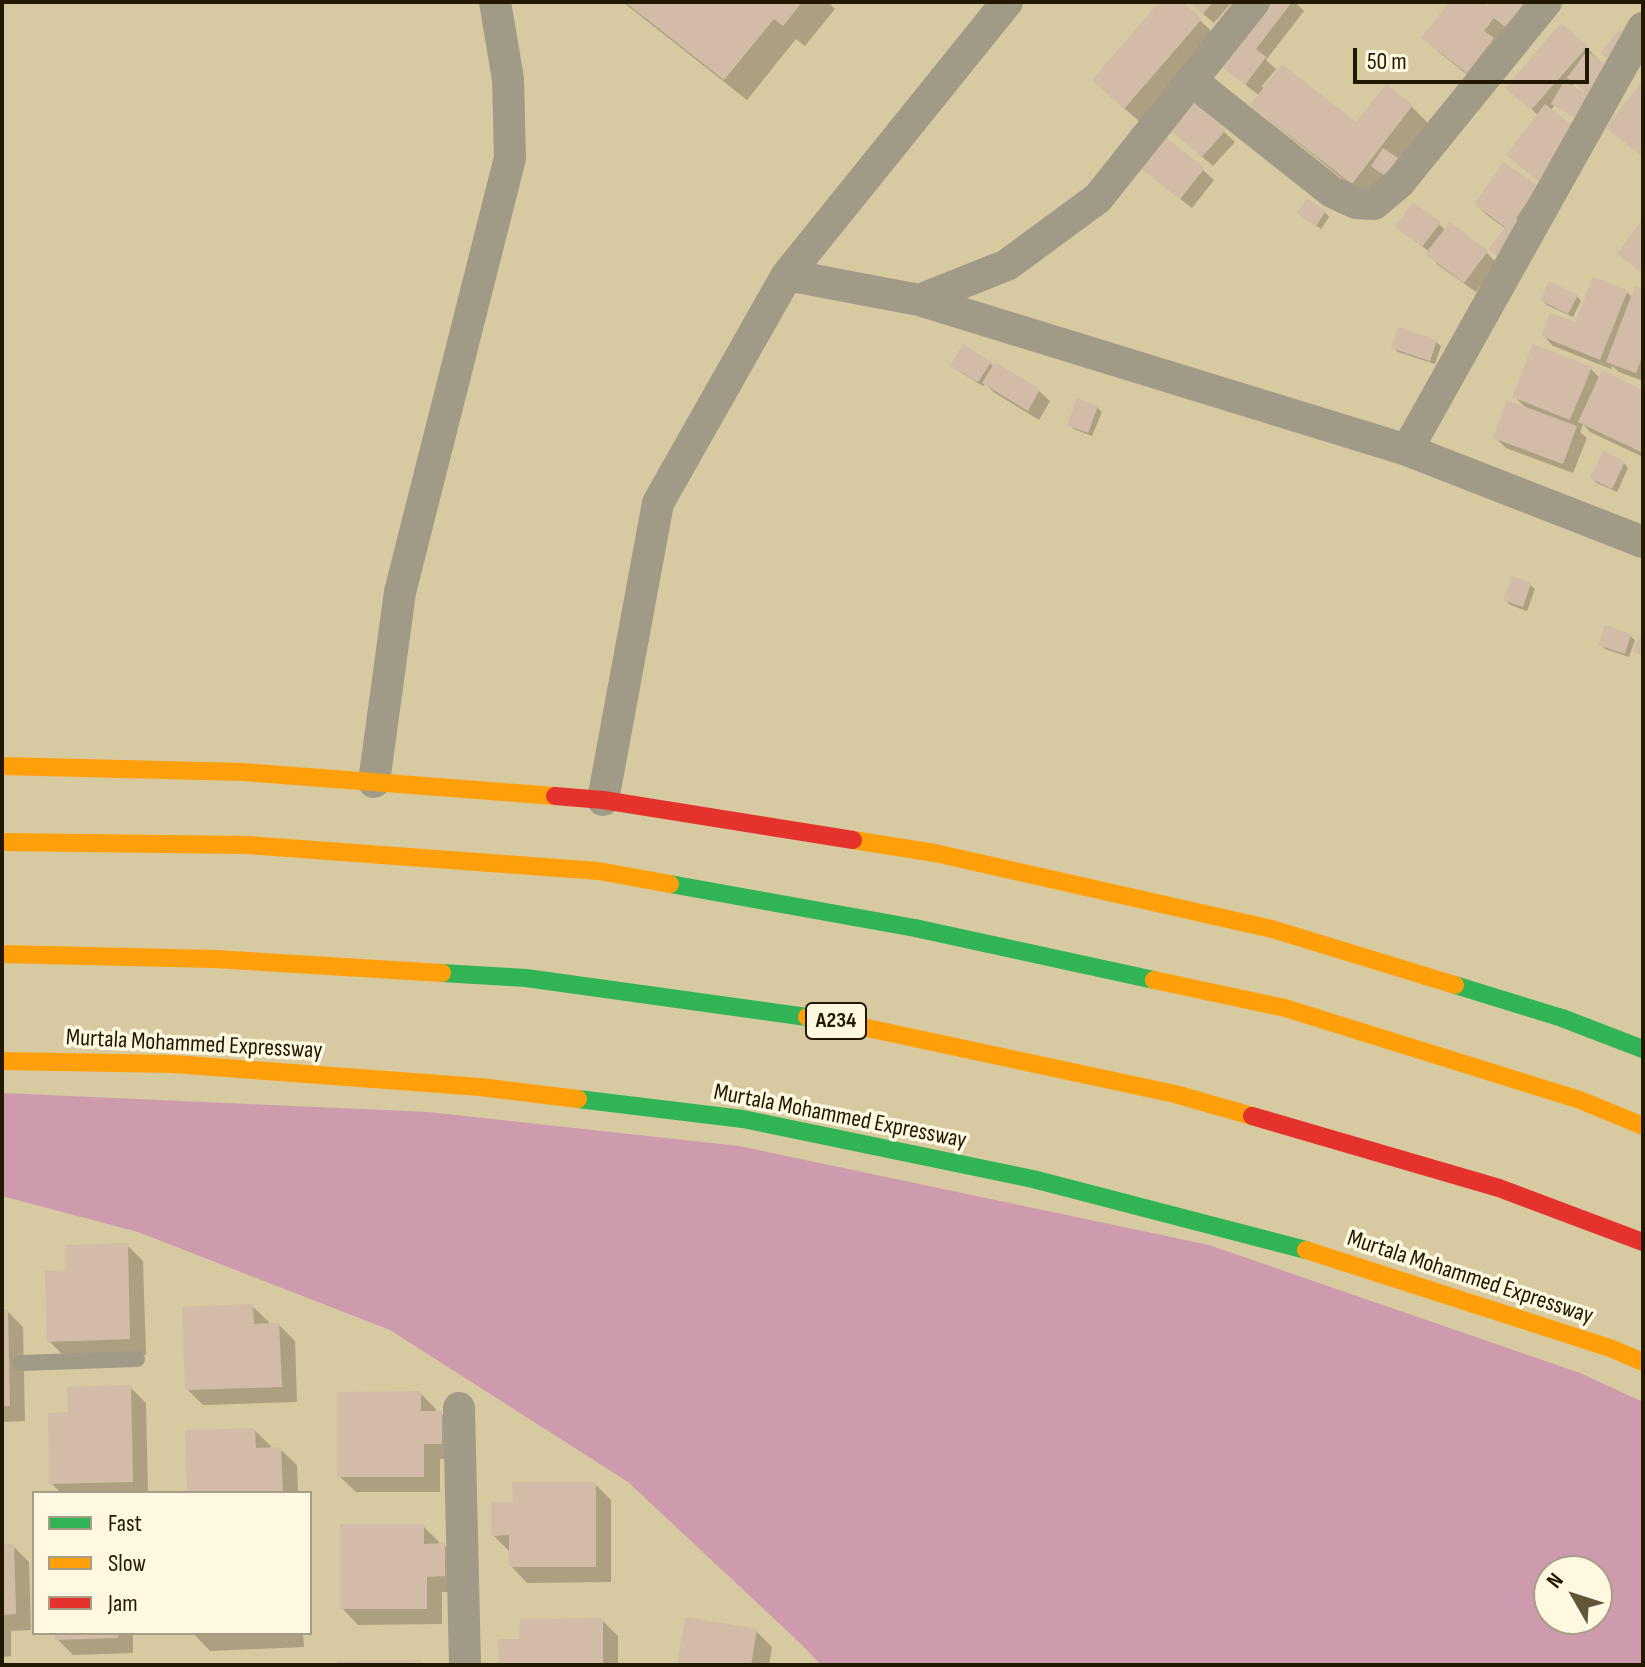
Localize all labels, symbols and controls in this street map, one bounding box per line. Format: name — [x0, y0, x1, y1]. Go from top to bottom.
scale bar — [1357, 32, 1593, 82]
text: 50 m — [1367, 47, 1407, 76]
road number: A234 — [806, 1003, 866, 1039]
street label: Murtala Mohammed Expressway — [65, 1024, 323, 1066]
street label: Murtala Mohammed Expressway — [711, 1078, 969, 1156]
street label: Murtala Mohammed Expressway — [1343, 1225, 1597, 1331]
legend — [32, 1491, 312, 1635]
text: Fast — [108, 1509, 142, 1538]
text: Slow — [108, 1549, 146, 1578]
north arrow — [1533, 1555, 1613, 1635]
text: N — [1541, 1568, 1570, 1594]
text: Jam — [108, 1589, 138, 1618]

